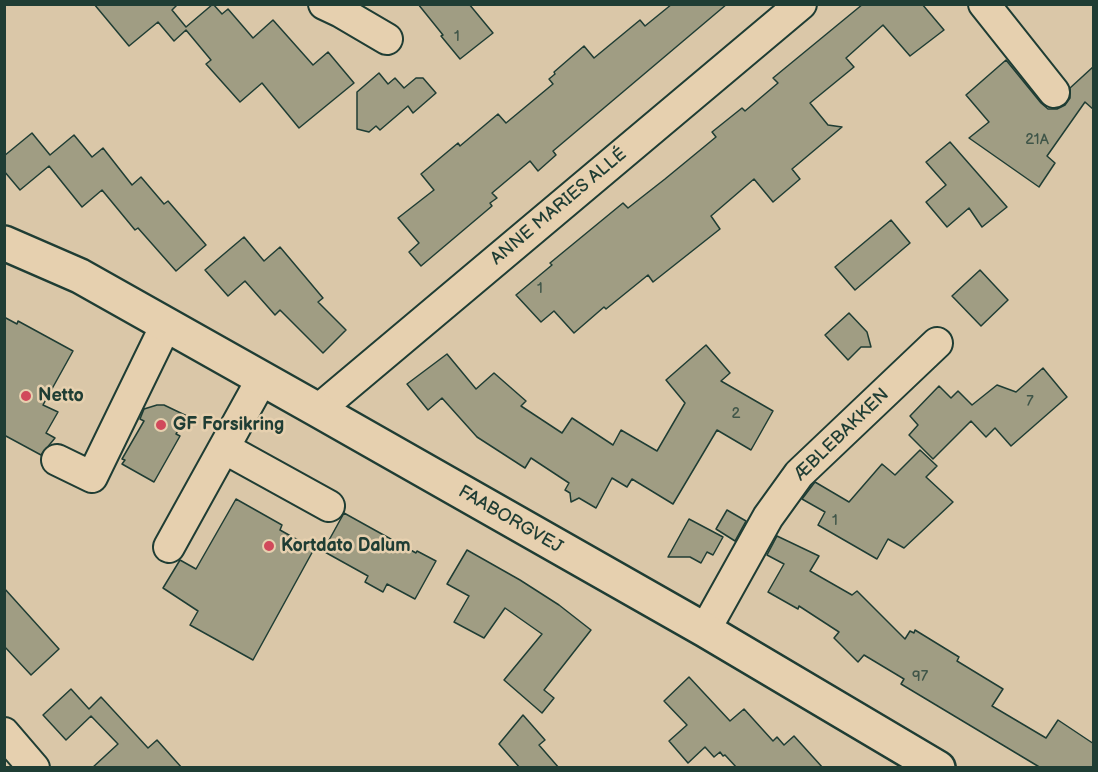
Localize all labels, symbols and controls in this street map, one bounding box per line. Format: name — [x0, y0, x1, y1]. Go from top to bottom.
house number: 1 — [454, 28, 460, 46]
house number: 21A — [1025, 131, 1049, 149]
street label: ANNE MARIES ALLÉ — [487, 144, 631, 270]
house number: 1 — [537, 280, 543, 298]
street label: ÆBLEBAKKEN — [790, 384, 894, 486]
place label: Netto — [38, 385, 84, 407]
marker: Netto — [19, 389, 33, 403]
house number: 7 — [1026, 393, 1034, 411]
house number: 2 — [732, 405, 740, 423]
place label: GF Forsikring — [173, 414, 284, 436]
marker: GF Forsikring — [154, 418, 168, 432]
street label: FAABORGVEJ — [454, 481, 566, 559]
house number: 1 — [832, 512, 838, 530]
place label: Kortdato Dalum — [281, 535, 410, 557]
marker: Kortdato Dalum — [262, 539, 276, 553]
house number: 97 — [912, 668, 928, 686]

